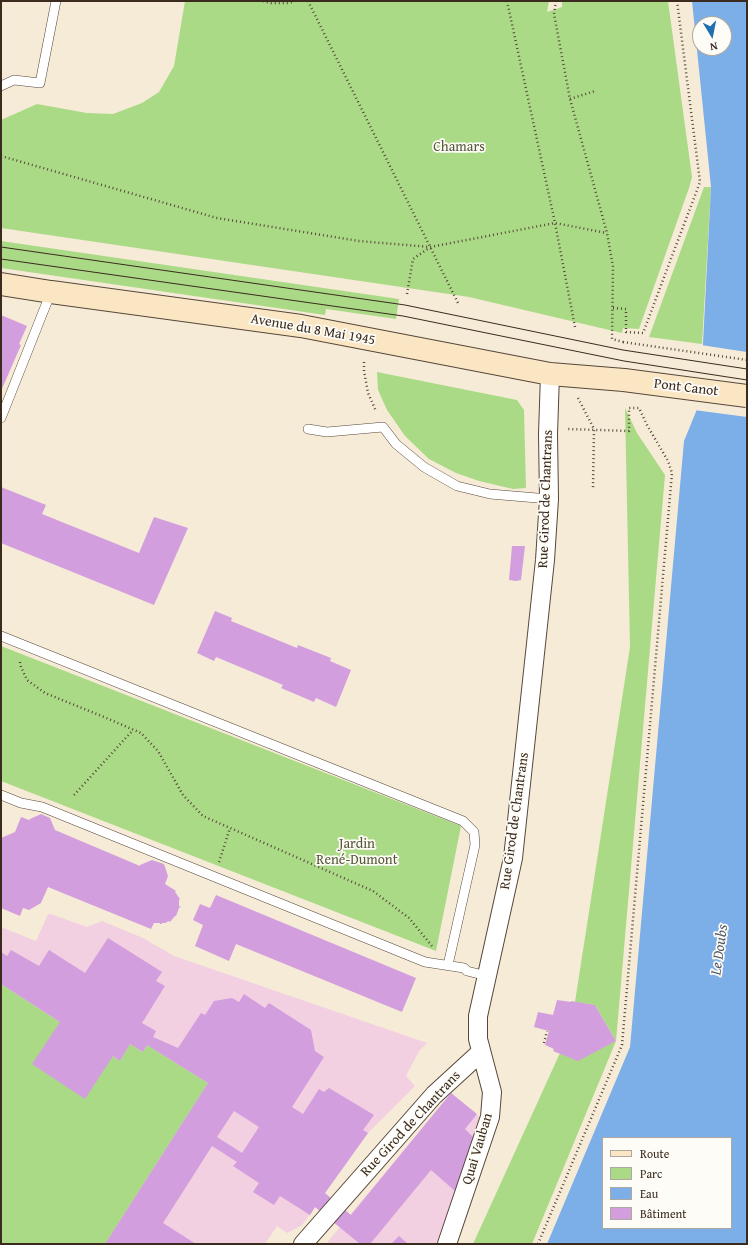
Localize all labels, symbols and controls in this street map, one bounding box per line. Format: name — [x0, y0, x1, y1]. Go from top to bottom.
north arrow — [692, 16, 732, 56]
text: N — [709, 38, 719, 55]
park label: Chamars — [433, 139, 485, 155]
street label: Avenue du 8 Mai 1945 — [249, 311, 377, 349]
street label: Pont Canot — [653, 376, 719, 400]
street label: Rue Girod de Chantrans — [535, 430, 557, 568]
street label: Rue Girod de Chantrans — [497, 751, 533, 891]
park label: Jardin René-Dumont — [316, 836, 398, 868]
water label: Le Doubs — [708, 923, 732, 977]
street label: Rue Girod de Chantrans — [358, 1068, 464, 1180]
street label: Quai Vauban — [459, 1111, 497, 1187]
legend — [602, 1137, 732, 1229]
text: Route — [640, 1145, 669, 1162]
text: Parc — [640, 1165, 662, 1182]
text: Eau — [640, 1185, 658, 1202]
text: Bâtiment — [640, 1205, 687, 1222]

